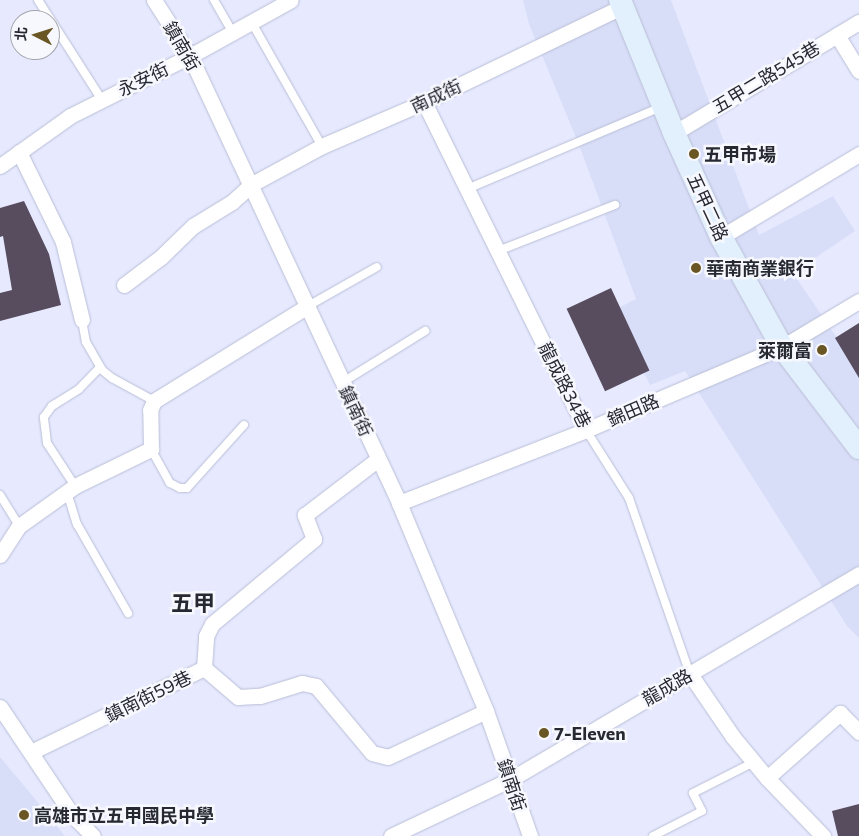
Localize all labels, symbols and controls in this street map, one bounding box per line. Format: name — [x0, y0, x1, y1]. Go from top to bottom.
north arrow — [10, 10, 60, 60]
street label: 鎮南街 — [159, 17, 205, 75]
text: 北 — [11, 26, 30, 41]
street label: 五甲二路545巷 — [708, 36, 824, 118]
street label: 永安街 — [114, 57, 172, 101]
street label: 南成街 — [407, 75, 465, 117]
place label: 五甲市場 — [704, 143, 776, 165]
marker: 五甲市場 — [688, 148, 700, 160]
street label: 五甲二路 — [683, 170, 733, 244]
place label: 華南商業銀行 — [706, 257, 814, 279]
marker: 華南商業銀行 — [690, 262, 702, 274]
street label: 龍成路34巷 — [534, 339, 596, 431]
place label: 萊爾富 — [758, 339, 812, 361]
marker: 萊爾富 — [816, 344, 828, 356]
street label: 鎮南街 — [335, 382, 377, 440]
street label: 錦田路 — [604, 390, 662, 430]
district label: 五甲 — [171, 590, 215, 616]
street label: 龍成路 — [638, 664, 696, 710]
street label: 鎮南街59巷 — [101, 666, 195, 726]
place label: 7-Eleven — [554, 722, 626, 744]
marker: 7-Eleven — [538, 727, 550, 739]
street label: 鎮南街 — [493, 756, 531, 814]
place label: 高雄市立五甲國民中學 — [34, 804, 214, 826]
marker: 高雄市立五甲國民中學 — [18, 809, 30, 821]

